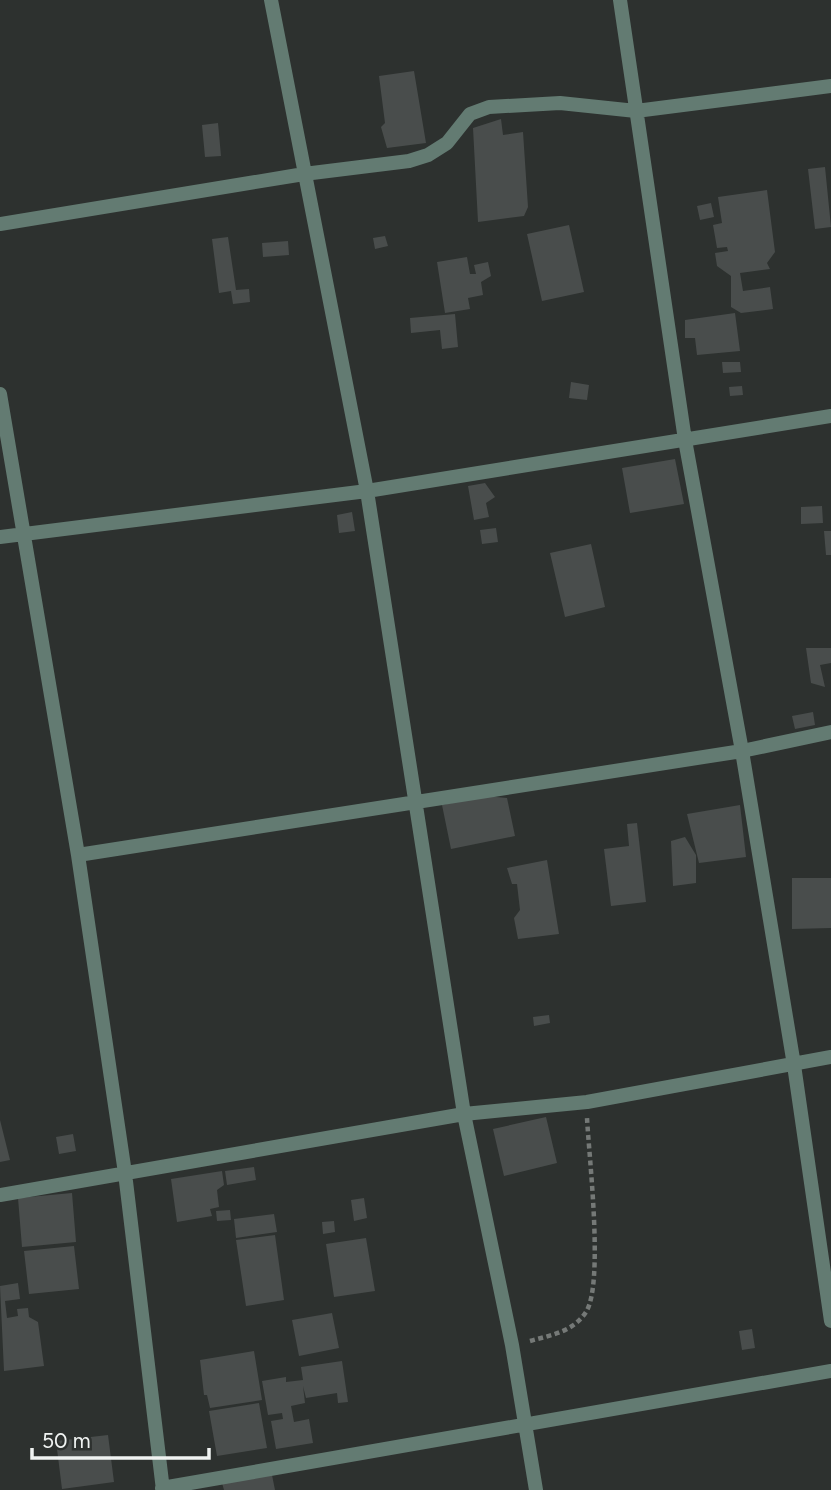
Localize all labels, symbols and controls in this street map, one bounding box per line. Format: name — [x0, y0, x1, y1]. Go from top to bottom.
scale bar — [32, 1416, 208, 1460]
text: 50 m — [42, 1428, 91, 1453]

